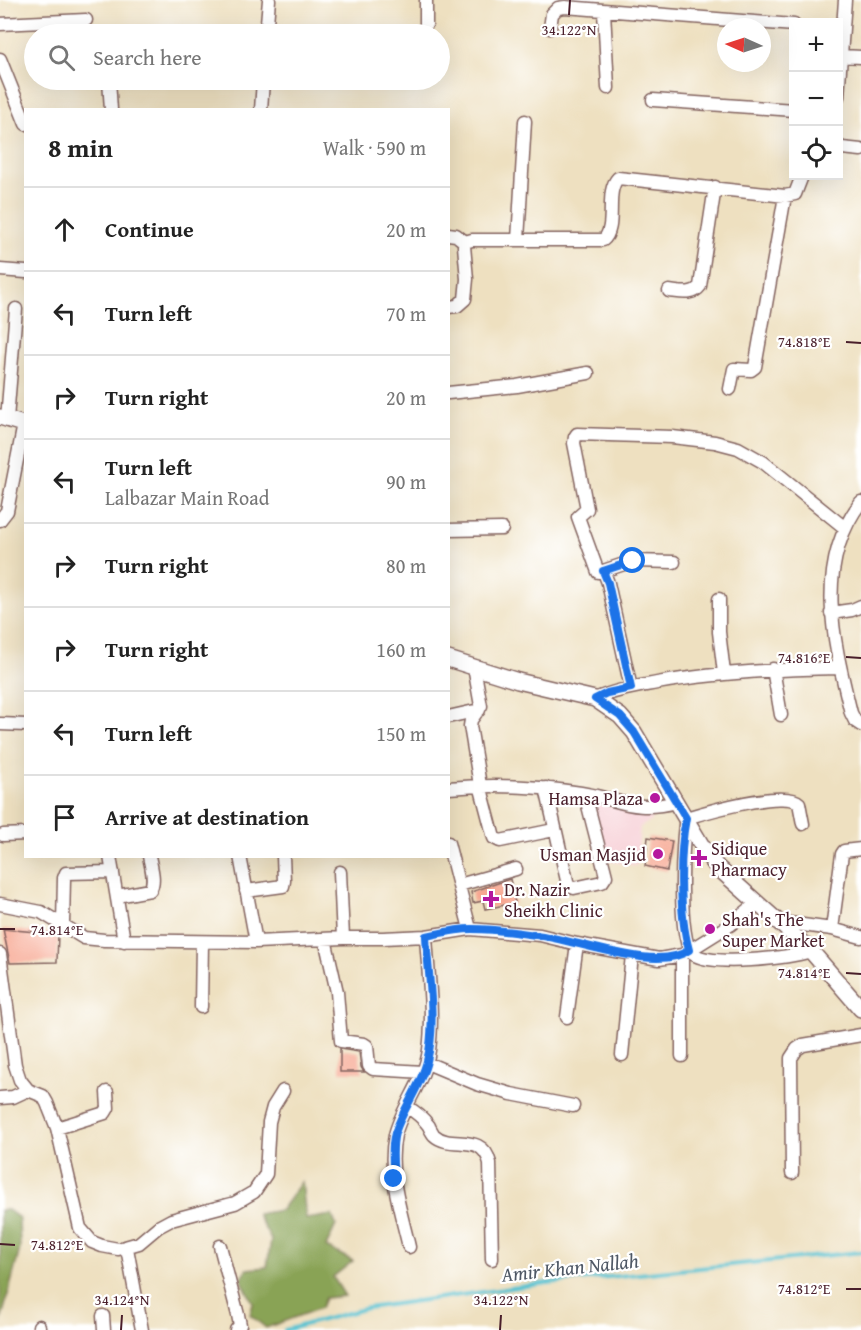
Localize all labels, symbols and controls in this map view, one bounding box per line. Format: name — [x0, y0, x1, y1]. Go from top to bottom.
north arrow — [717, 18, 771, 72]
map controls — [789, 18, 843, 180]
button: + — [789, 18, 843, 72]
text: 34.122°N — [542, 19, 597, 40]
search box — [24, 24, 450, 90]
icon: search — [45, 41, 78, 74]
text: Search here — [93, 41, 202, 73]
button: − — [789, 72, 843, 126]
button: locate — [789, 126, 843, 180]
text: 8 min — [48, 128, 113, 167]
text: Walk · 590 m — [323, 133, 426, 162]
icon: ahead — [48, 213, 81, 246]
text: Continue — [105, 213, 194, 245]
text: 20 m — [386, 215, 426, 244]
icon: left — [48, 297, 81, 330]
text: Turn left — [105, 297, 192, 329]
text: 70 m — [386, 299, 426, 328]
text: 74.818°E — [778, 331, 831, 352]
icon: right — [48, 381, 81, 414]
text: Turn right — [105, 381, 208, 413]
text: 20 m — [386, 383, 426, 412]
text: Turn left — [105, 451, 192, 483]
icon: left — [48, 465, 81, 498]
text: 90 m — [386, 467, 426, 496]
text: Lalbazar Main Road — [105, 483, 269, 512]
route start — [619, 547, 645, 573]
icon: right — [48, 549, 81, 582]
text: Turn right — [105, 549, 208, 581]
text: 80 m — [386, 551, 426, 580]
icon: right — [48, 633, 81, 666]
text: Turn right — [105, 633, 208, 665]
text: 160 m — [376, 635, 426, 664]
text: 74.816°E — [778, 647, 831, 668]
icon: left — [48, 717, 81, 750]
text: Turn left — [105, 717, 192, 749]
text: 150 m — [376, 719, 426, 748]
place label: Hamsa Plaza — [549, 785, 643, 812]
marker: Hamsa Plaza — [648, 791, 662, 805]
icon: arrive — [48, 801, 81, 834]
text: Arrive at destination — [105, 801, 309, 833]
place label: Sidique Pharmacy — [711, 835, 787, 883]
place label: Usman Masjid — [540, 841, 646, 868]
marker: Usman Masjid — [651, 847, 665, 861]
marker: Sidique Pharmacy — [692, 851, 706, 865]
place label: Dr. Nazir Sheikh Clinic — [504, 876, 603, 924]
marker: Dr. Nazir Sheikh Clinic — [482, 890, 500, 908]
place label: Shah's The Super Market — [722, 906, 825, 954]
text: 74.814°E — [31, 919, 84, 940]
marker: Shah's The Super Market — [703, 922, 717, 936]
text: 74.814°E — [778, 962, 831, 983]
route end — [380, 1165, 406, 1191]
text: 74.812°E — [31, 1234, 84, 1255]
water label: Amir Khan Nallah — [499, 1245, 640, 1289]
text: 74.812°E — [778, 1278, 831, 1299]
text: 34.124°N — [95, 1289, 150, 1310]
text: 34.122°N — [474, 1289, 529, 1310]

